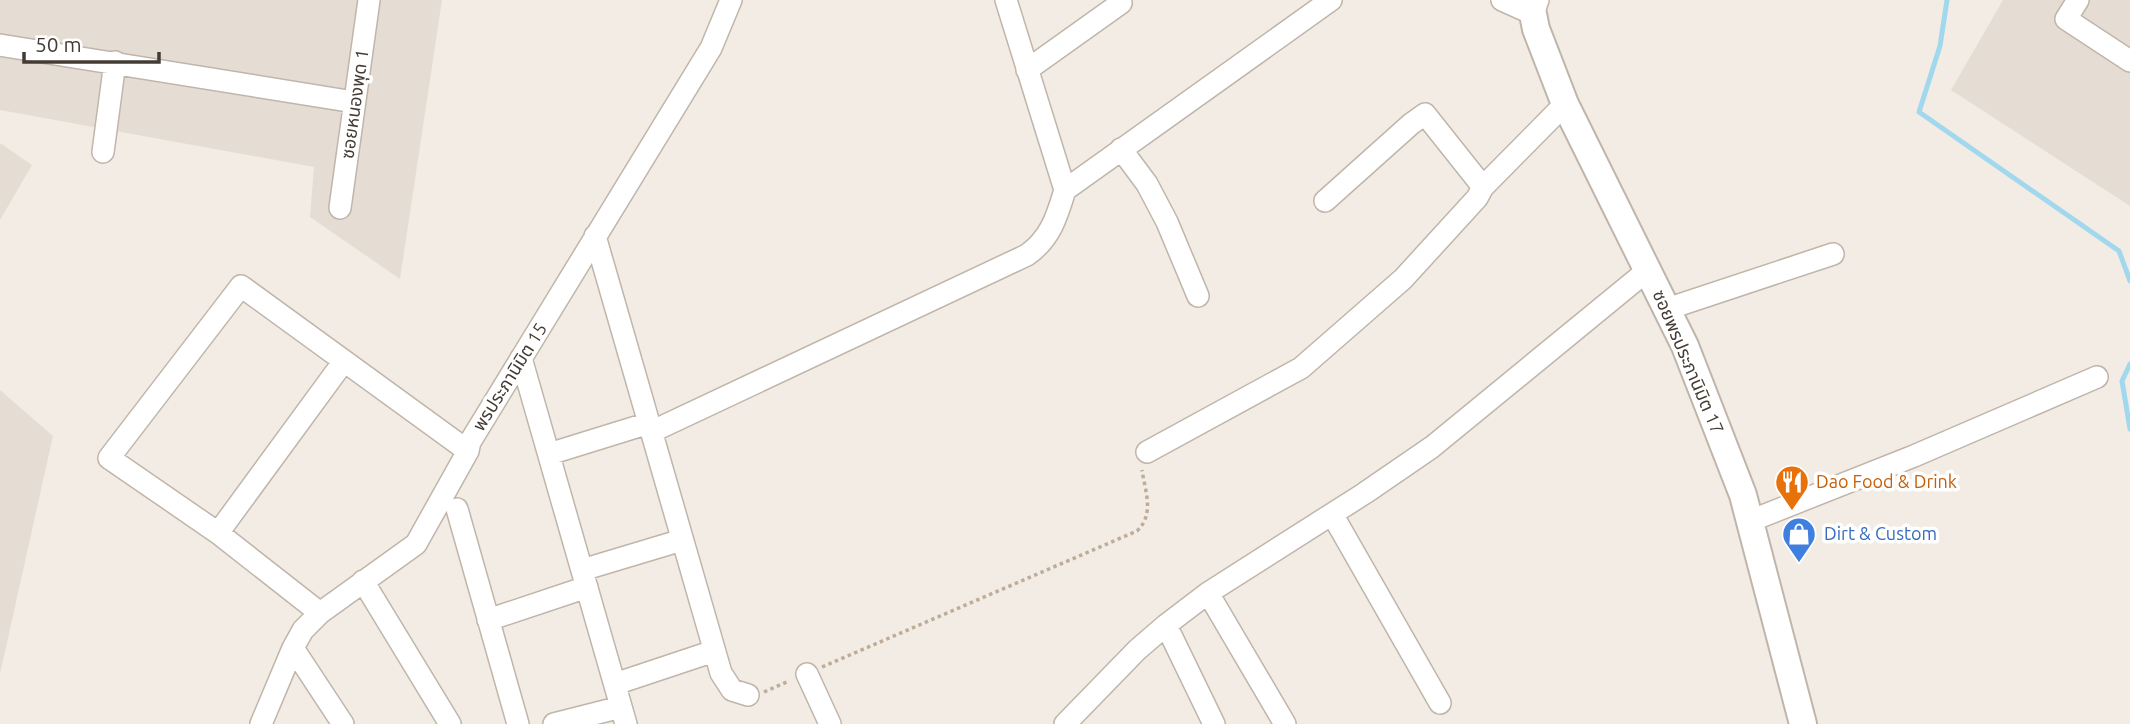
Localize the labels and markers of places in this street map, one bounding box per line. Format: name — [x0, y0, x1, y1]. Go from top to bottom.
restaurant icon: Dao Food & Drink — [1773, 463, 1811, 512]
place label: Dao Food & Drink — [1816, 471, 1957, 491]
shop icon: Dirt & Custom — [1780, 515, 1818, 564]
place label: Dirt & Custom — [1824, 523, 1937, 543]

